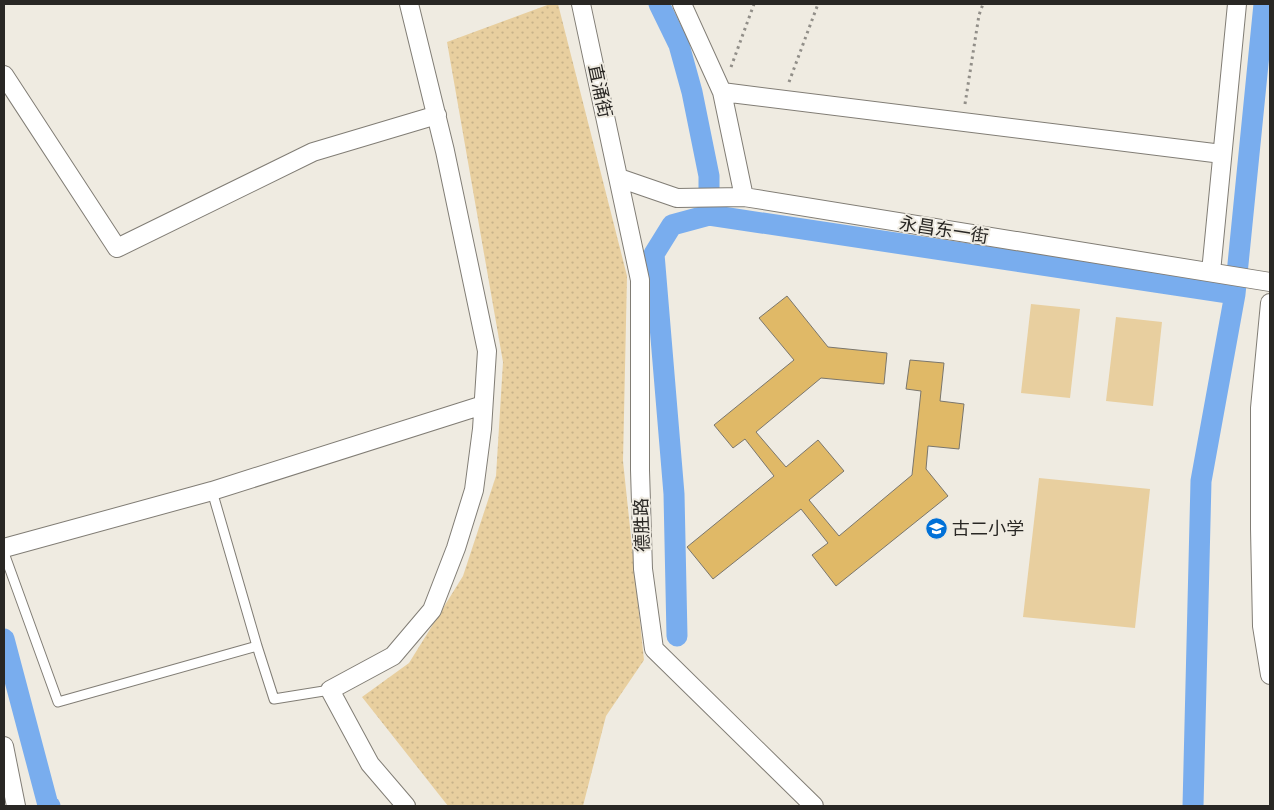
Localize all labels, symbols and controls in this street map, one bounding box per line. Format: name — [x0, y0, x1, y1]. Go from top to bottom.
street label: 直涌街 — [585, 63, 615, 119]
street label: 永昌东一街 — [898, 213, 990, 247]
street label: 德胜路 — [631, 498, 653, 552]
school or university icon: 古二小学 — [924, 517, 948, 541]
place label: 古二小学 — [952, 519, 1024, 539]

